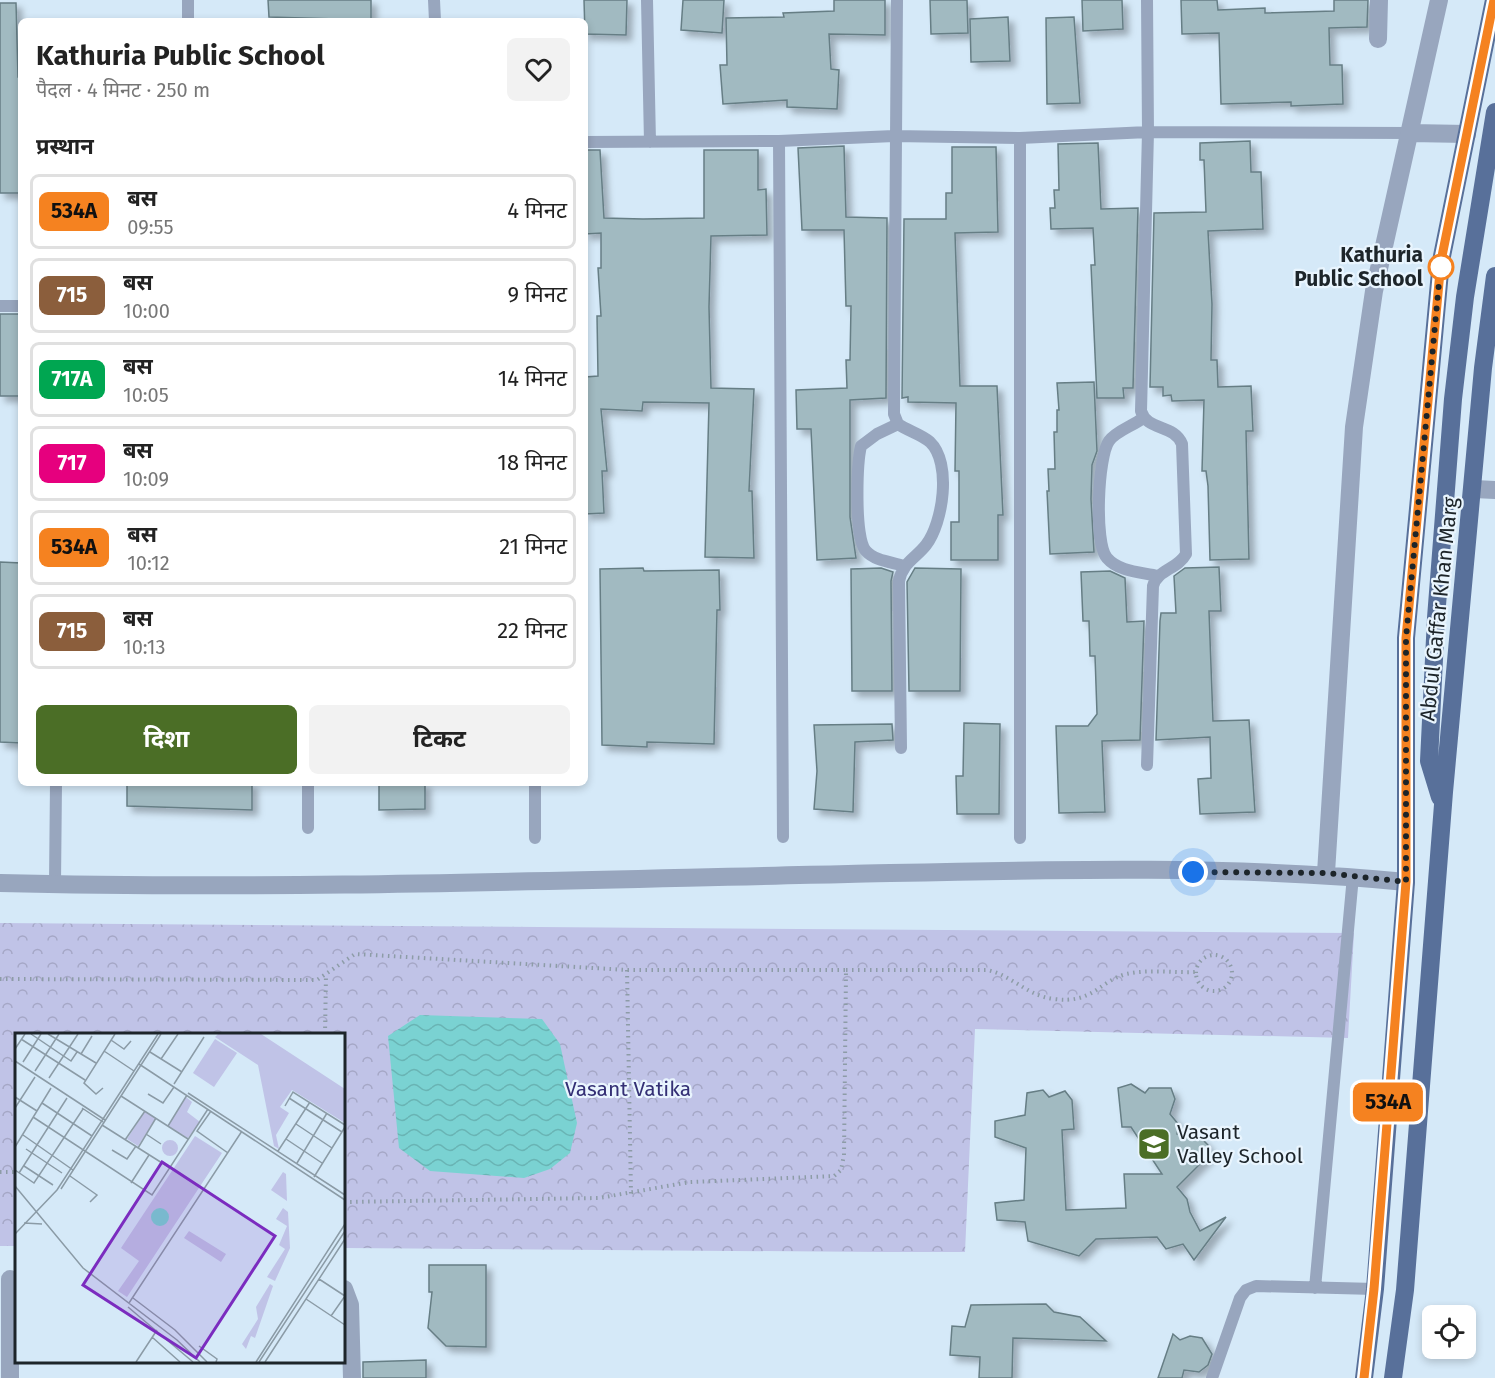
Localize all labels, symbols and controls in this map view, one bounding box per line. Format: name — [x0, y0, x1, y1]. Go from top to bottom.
button: heart — [507, 38, 570, 101]
text: Kathuria Public School — [36, 39, 325, 72]
text: पैदल · 4 मिनट · 250 m — [36, 78, 210, 102]
text: प्रस्थान — [36, 133, 94, 160]
text: बस — [127, 185, 157, 212]
text: 4 मिनट — [507, 197, 567, 224]
text: 534A — [51, 198, 97, 224]
text: 09:55 — [127, 215, 173, 239]
place label: Kathuria Public School — [1294, 242, 1424, 292]
marker: Kathuria Public School — [1428, 254, 1454, 280]
text: बस — [123, 269, 153, 296]
text: 9 मिनट — [507, 281, 567, 308]
text: 715 — [57, 282, 87, 308]
text: 10:00 — [123, 299, 170, 323]
text: बस — [123, 353, 153, 380]
text: 14 मिनट — [498, 365, 567, 392]
text: 717A — [52, 366, 92, 392]
text: 10:05 — [123, 383, 169, 407]
text: बस — [123, 437, 153, 464]
text: 18 मिनट — [497, 449, 567, 476]
text: 717 — [57, 450, 87, 476]
text: 10:09 — [123, 467, 169, 491]
street label: Abdul Gaffar Khan Marg — [1414, 496, 1464, 722]
text: बस — [127, 521, 157, 548]
text: 21 मिनट — [499, 533, 567, 560]
text: 534A — [51, 534, 97, 560]
text: 10:12 — [127, 551, 170, 575]
text: बस — [123, 605, 153, 632]
text: 22 मिनट — [497, 617, 567, 644]
text: 715 — [57, 618, 87, 644]
text: 10:13 — [123, 635, 165, 659]
button: दिशा — [36, 705, 297, 774]
button: टिकट — [309, 705, 570, 774]
your location — [1178, 857, 1208, 887]
inset map — [15, 1033, 345, 1363]
park label: Vasant Vatika — [565, 1076, 691, 1102]
line badge: 534A — [1346, 1082, 1430, 1122]
text: 534A — [1365, 1089, 1411, 1115]
place label: Vasant Valley School — [1177, 1119, 1303, 1169]
school or university icon: Vasant Valley School — [1136, 1126, 1172, 1162]
map controls — [1422, 1305, 1476, 1359]
button: locate — [1422, 1305, 1476, 1359]

